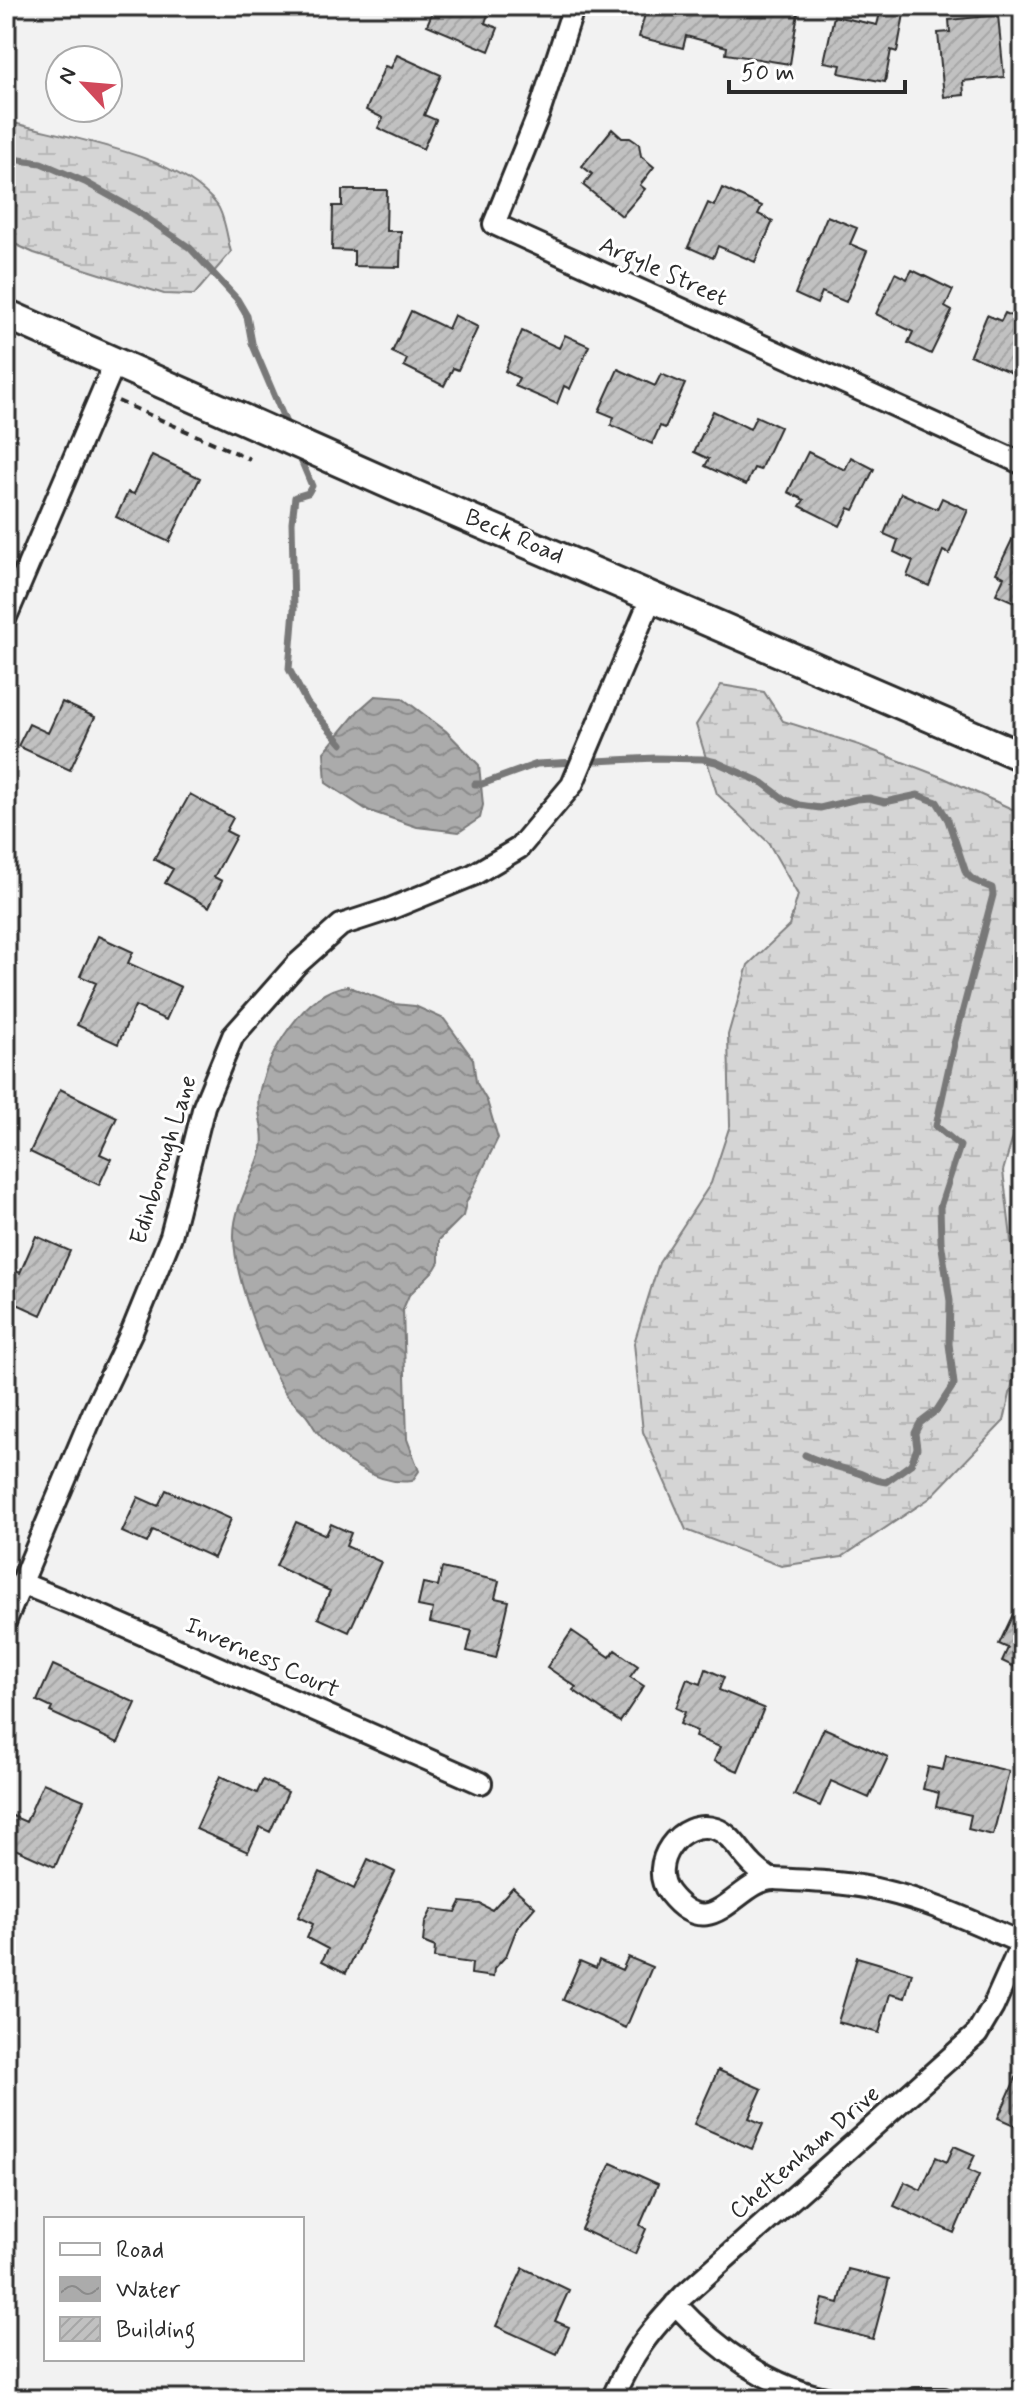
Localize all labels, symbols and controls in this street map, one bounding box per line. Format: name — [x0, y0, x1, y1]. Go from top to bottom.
north arrow — [44, 44, 124, 124]
scale bar — [729, 44, 905, 94]
text: 50 m — [741, 58, 795, 89]
text: N — [52, 63, 84, 89]
street label: Argyle Street — [593, 230, 732, 317]
street label: Beck Road — [460, 502, 568, 572]
street label: Edinborough Lane — [124, 1072, 204, 1248]
street label: Inverness Court — [180, 1610, 344, 1706]
street label: Cheltenham Drive — [723, 2079, 887, 2227]
legend — [44, 2217, 304, 2361]
text: Road — [116, 2235, 164, 2266]
text: Water — [116, 2275, 181, 2306]
text: Building — [116, 2315, 196, 2349]

